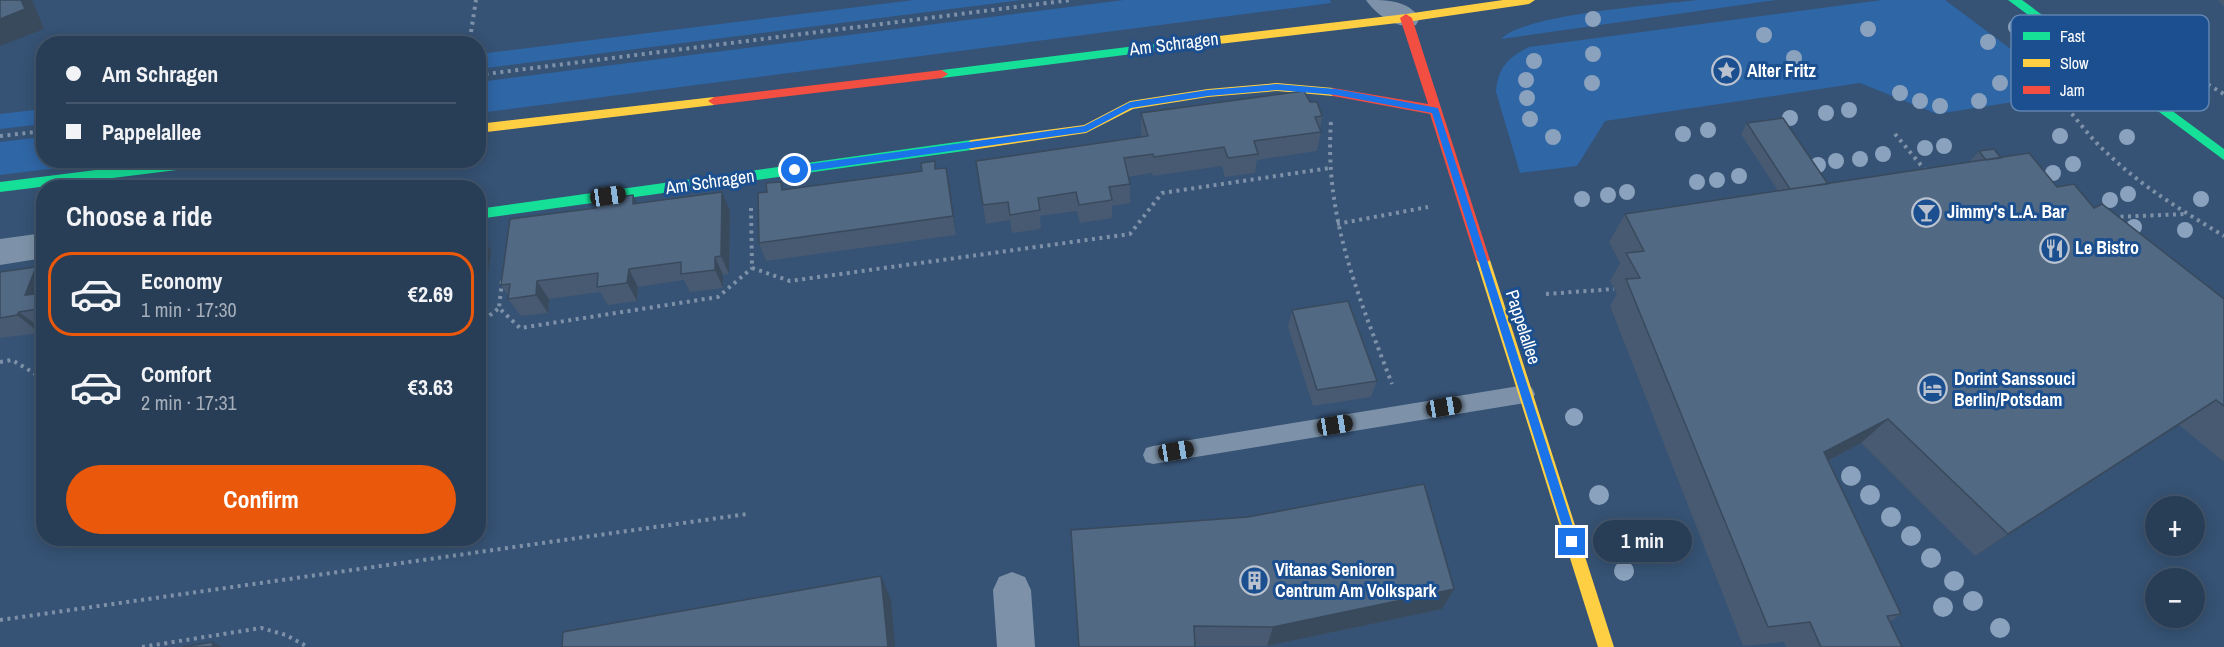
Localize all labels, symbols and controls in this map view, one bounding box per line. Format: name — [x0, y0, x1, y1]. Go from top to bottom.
legend — [2011, 15, 2209, 111]
text: Fast — [2060, 25, 2085, 47]
street label: Am Schragen — [1127, 26, 1220, 61]
text: Slow — [2060, 52, 2089, 74]
place icon: Alter Fritz — [1710, 55, 1742, 87]
place label: Alter Fritz — [1747, 58, 1817, 83]
text: Am Schragen — [102, 59, 218, 89]
text: Jam — [2060, 79, 2085, 101]
text: Pappelallee — [102, 117, 201, 147]
route start — [781, 156, 808, 183]
street label: Am Schragen — [663, 163, 756, 200]
car — [589, 185, 627, 207]
bar icon: Jimmy's L.A. Bar — [1910, 196, 1942, 228]
text: Choose a ride — [66, 198, 212, 234]
place label: Jimmy's L.A. Bar — [1947, 199, 2066, 224]
restaurant icon: Le Bistro — [2038, 232, 2070, 264]
place label: Le Bistro — [2075, 235, 2139, 260]
text: Economy — [141, 266, 222, 296]
icon: car — [69, 267, 123, 321]
text: €2.69 — [408, 279, 453, 309]
street label: Pappelallee — [1500, 286, 1547, 367]
text: 1 min · 17:30 — [141, 296, 237, 323]
text: Comfort — [141, 359, 211, 389]
icon: car — [69, 360, 123, 414]
place label: Dorint Sanssouci Berlin/Potsdam — [1954, 366, 2075, 412]
text: €3.63 — [408, 372, 453, 402]
hotel icon: Dorint Sanssouci Berlin/Potsdam — [1917, 373, 1949, 405]
text: 2 min · 17:31 — [141, 389, 237, 416]
car — [1425, 395, 1463, 419]
car — [1316, 413, 1354, 437]
car — [1157, 439, 1195, 463]
button: Confirm — [66, 465, 456, 534]
map controls — [2145, 496, 2205, 628]
button: + — [2145, 496, 2205, 556]
callout: 1 min — [1593, 521, 1692, 563]
text: 1 min — [1621, 527, 1664, 554]
route end — [1558, 528, 1585, 555]
place label: Vitanas Senioren Centrum Am Volkspark — [1275, 557, 1437, 603]
building icon: Vitanas Senioren Centrum Am Volkspark — [1238, 564, 1270, 596]
button: − — [2145, 568, 2205, 628]

